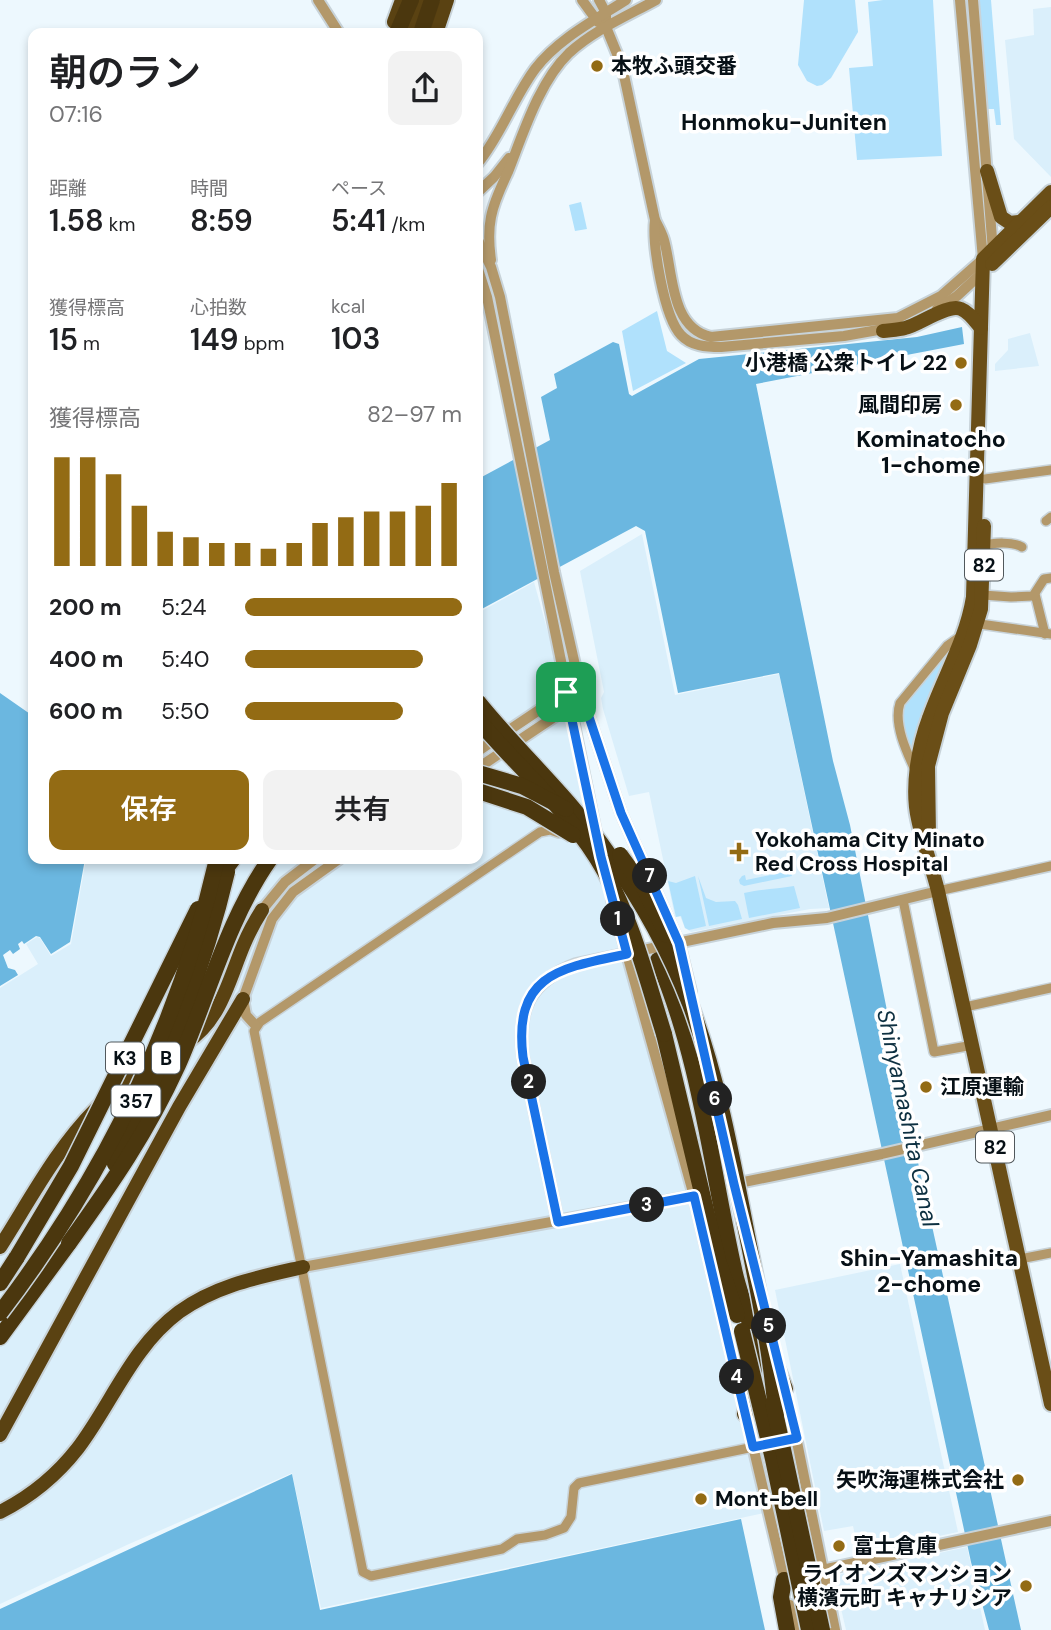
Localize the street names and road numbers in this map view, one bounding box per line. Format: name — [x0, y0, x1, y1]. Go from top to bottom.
road number: 82 — [965, 550, 1003, 580]
road number: K3 — [106, 1042, 144, 1074]
road number: B — [152, 1042, 180, 1074]
road number: 357 — [111, 1086, 160, 1116]
road number: 82 — [976, 1132, 1014, 1162]

